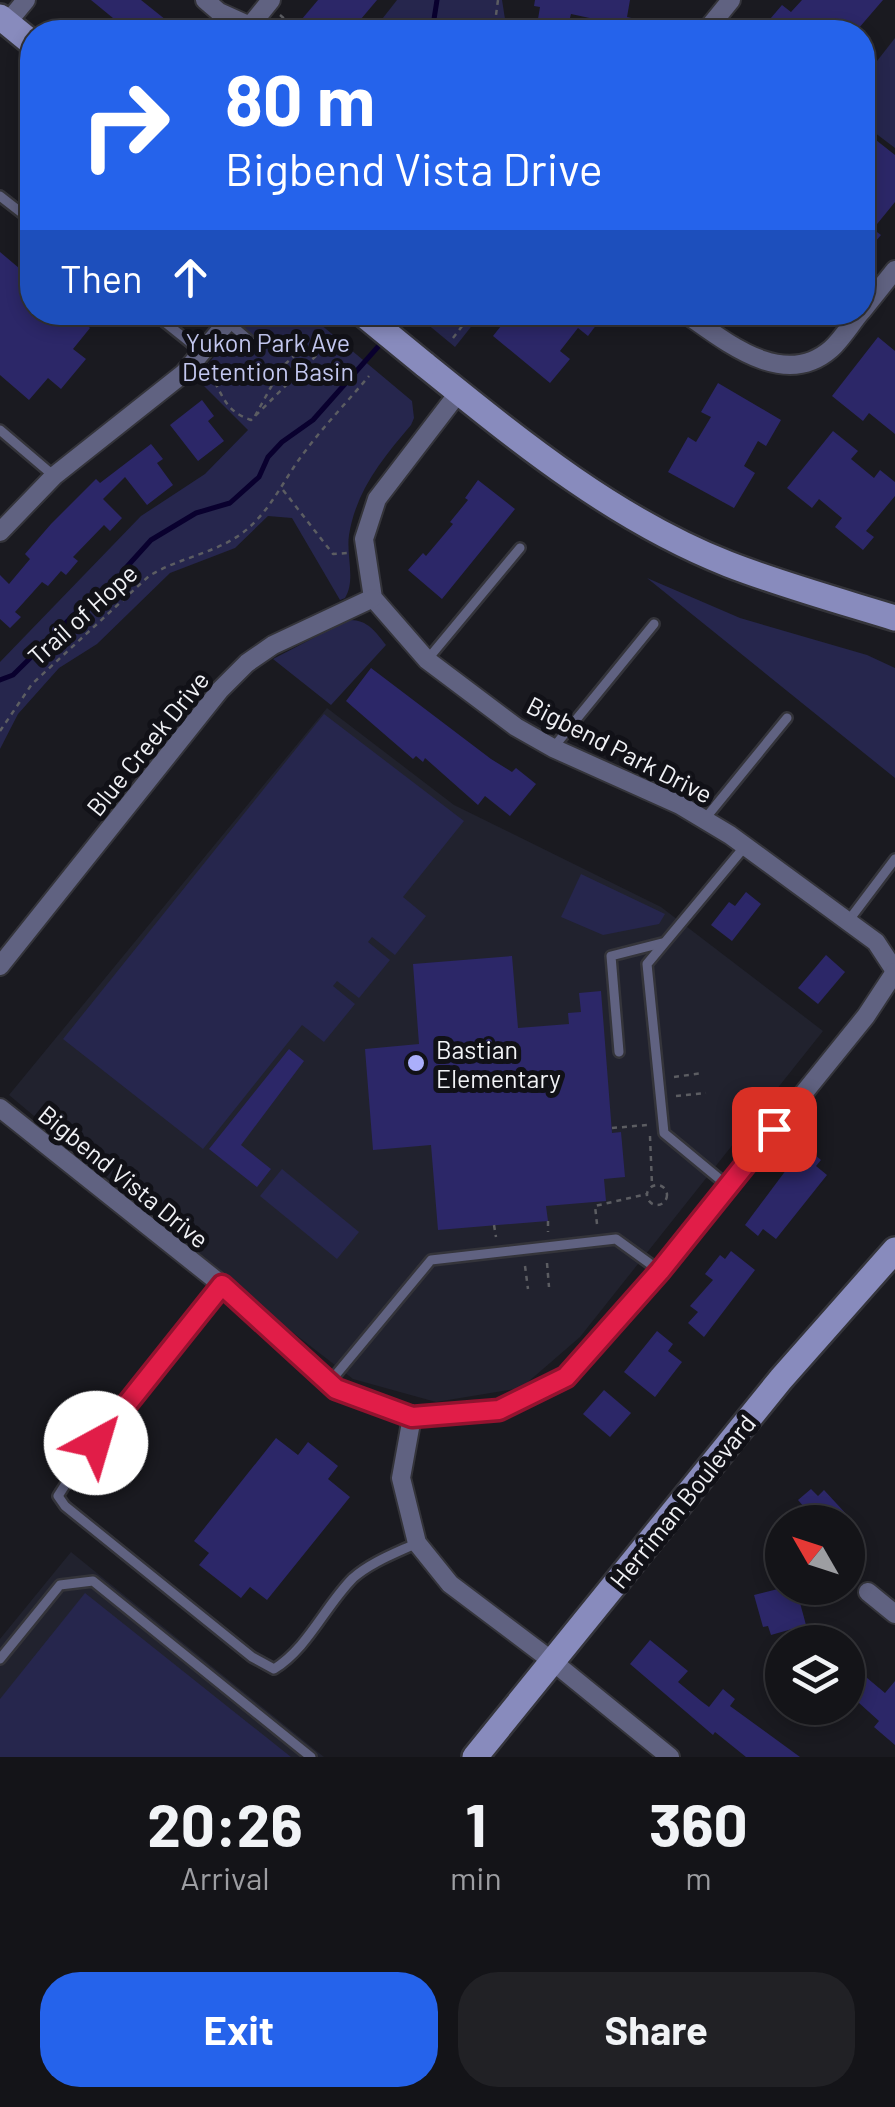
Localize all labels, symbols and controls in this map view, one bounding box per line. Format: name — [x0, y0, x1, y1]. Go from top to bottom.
text: 80 m — [225, 56, 375, 140]
icon: right — [60, 60, 190, 190]
text: Bigbend Vista Drive — [225, 141, 603, 195]
icon: ahead — [163, 250, 218, 305]
text: Then — [60, 255, 143, 301]
park label: Yukon Park Ave Detention Basin — [182, 327, 354, 386]
street label: Trail of Hope — [21, 557, 143, 671]
street label: Blue Creek Drive — [80, 665, 214, 821]
street label: Bigbend Park Drive — [522, 689, 718, 809]
place label: Bastian Elementary — [436, 1034, 561, 1093]
marker: Bastian Elementary — [405, 1052, 427, 1074]
pin — [732, 1087, 817, 1172]
street label: Bigbend Vista Drive — [33, 1098, 215, 1254]
icon: arrive — [747, 1102, 802, 1157]
position arrow — [44, 1391, 148, 1495]
street label: Herriman Boulevard — [603, 1408, 761, 1594]
north arrow — [765, 1505, 865, 1605]
map controls — [765, 1505, 865, 1725]
button: layers — [765, 1625, 865, 1725]
text: 20:26 — [147, 1787, 303, 1859]
text: 1 — [465, 1787, 486, 1859]
text: 360 — [649, 1787, 748, 1859]
text: Arrival — [180, 1858, 270, 1896]
text: min — [450, 1858, 502, 1896]
text: m — [685, 1858, 712, 1896]
button: Exit — [40, 1972, 438, 2087]
button: Share — [458, 1972, 855, 2087]

